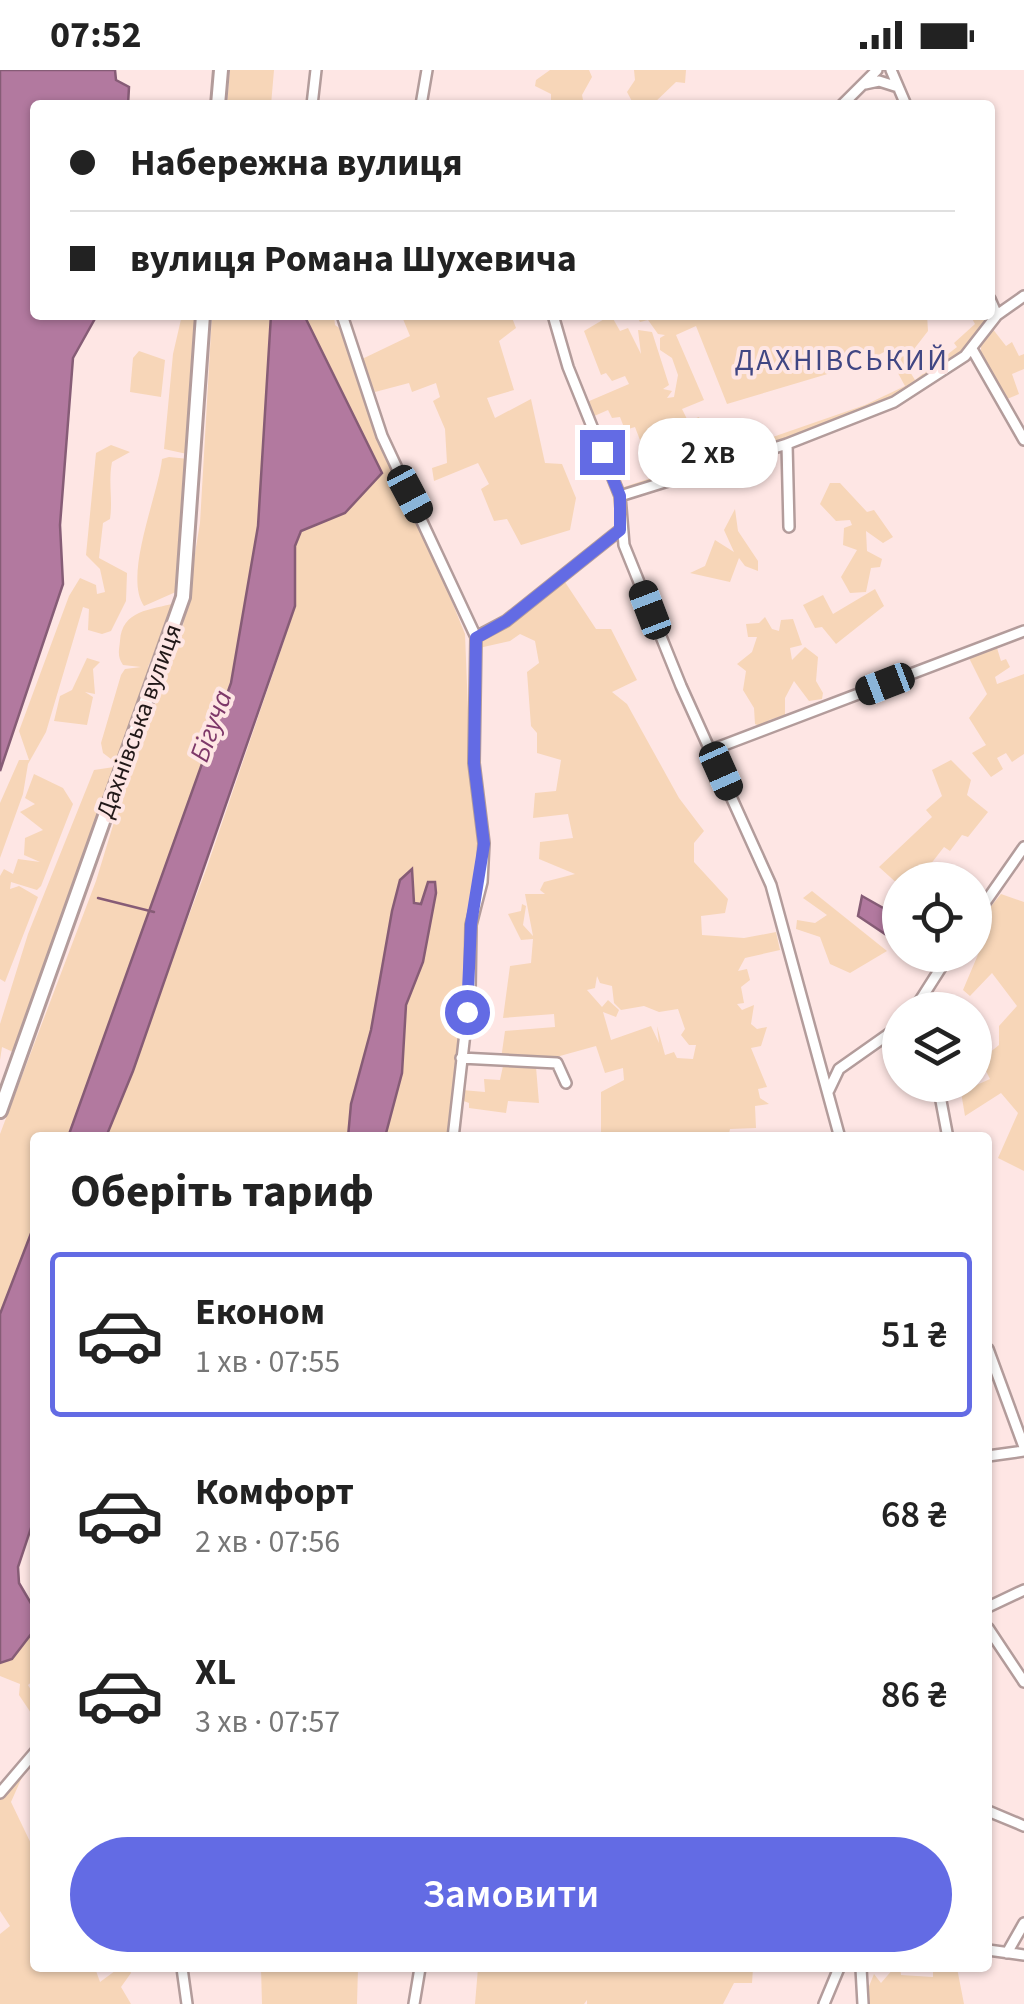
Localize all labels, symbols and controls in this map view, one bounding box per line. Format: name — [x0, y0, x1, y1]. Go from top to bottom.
text: 07:52 — [50, 8, 142, 62]
text: Набережна вулиця — [130, 136, 463, 190]
text: вулиця Романа Шухевича — [130, 232, 577, 286]
district label: ДАХНІВСЬКИЙ — [735, 339, 949, 382]
callout: 2 хв — [637, 417, 777, 487]
route end — [580, 430, 625, 475]
text: 2 хв — [681, 430, 735, 476]
car — [383, 460, 437, 528]
car — [625, 577, 675, 643]
street label: Дахнівська вулиця — [87, 619, 191, 823]
car — [852, 659, 918, 709]
water label: Бігуча — [180, 684, 242, 768]
car — [695, 737, 747, 805]
map controls — [882, 862, 992, 1102]
button: locate — [882, 862, 992, 972]
route start — [445, 990, 490, 1035]
button: layers — [882, 992, 992, 1102]
text: Оберіть тариф — [70, 1160, 374, 1224]
text: Економ — [195, 1285, 325, 1339]
icon: car — [75, 1290, 165, 1380]
text: 51 ₴ — [881, 1308, 947, 1362]
text: 1 хв · 07:55 — [195, 1339, 340, 1385]
text: Комфорт — [195, 1465, 354, 1519]
icon: car — [75, 1470, 165, 1560]
text: 68 ₴ — [881, 1488, 947, 1542]
text: 2 хв · 07:56 — [195, 1519, 340, 1565]
text: XL — [195, 1645, 236, 1699]
icon: car — [75, 1650, 165, 1740]
text: 86 ₴ — [881, 1668, 947, 1722]
text: 3 хв · 07:57 — [195, 1699, 340, 1745]
button: Замовити — [70, 1837, 952, 1952]

